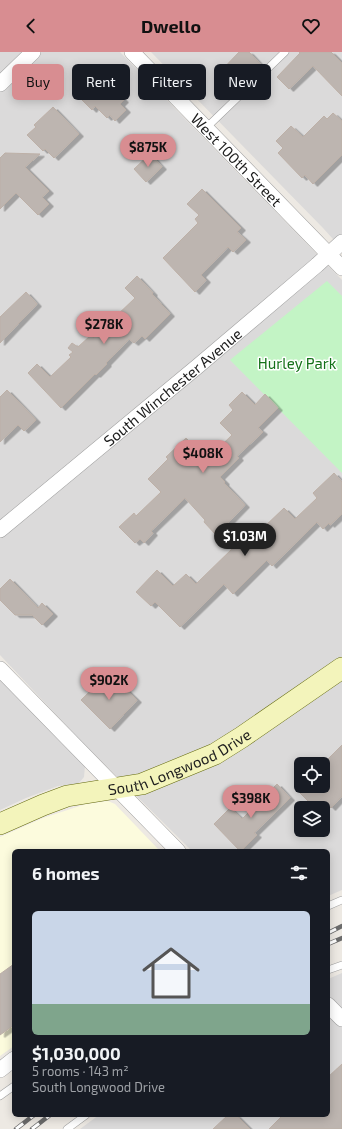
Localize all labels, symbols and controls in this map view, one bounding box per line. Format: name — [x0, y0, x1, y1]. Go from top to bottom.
icon: back — [20, 15, 42, 37]
text: Dwello — [141, 15, 201, 37]
icon: heart — [300, 15, 322, 37]
chip: Buy — [12, 64, 64, 100]
chip: Rent — [72, 64, 130, 100]
chip: Filters — [138, 64, 206, 100]
chip: New — [214, 64, 271, 100]
street label: West 100th Street — [187, 109, 286, 210]
pin: $875K — [120, 134, 176, 168]
text: $875K — [129, 139, 167, 155]
pin: $278K — [76, 311, 132, 345]
text: $278K — [85, 316, 123, 332]
street label: South Winchester Avenue — [100, 324, 245, 450]
park label: Hurley Park — [258, 354, 337, 372]
pin: $408K — [175, 440, 231, 474]
text: $408K — [183, 445, 223, 461]
pin: $1.03M — [212, 523, 278, 557]
text: $1.03M — [223, 528, 267, 544]
pin: $902K — [81, 667, 137, 701]
text: $902K — [89, 672, 129, 688]
street label: South Longwood Drive — [107, 725, 254, 798]
map controls — [294, 757, 330, 837]
button: locate — [294, 757, 330, 793]
pin: $398K — [223, 785, 279, 819]
text: $398K — [232, 790, 270, 806]
button: layers — [294, 801, 330, 837]
icon: filters — [288, 862, 310, 884]
text: 6 homes — [32, 863, 100, 883]
icon: home — [135, 937, 207, 1009]
text: $1,030,000 — [32, 1043, 121, 1063]
text: 5 rooms · 143 m² — [32, 1063, 129, 1079]
text: South Longwood Drive — [32, 1079, 165, 1095]

